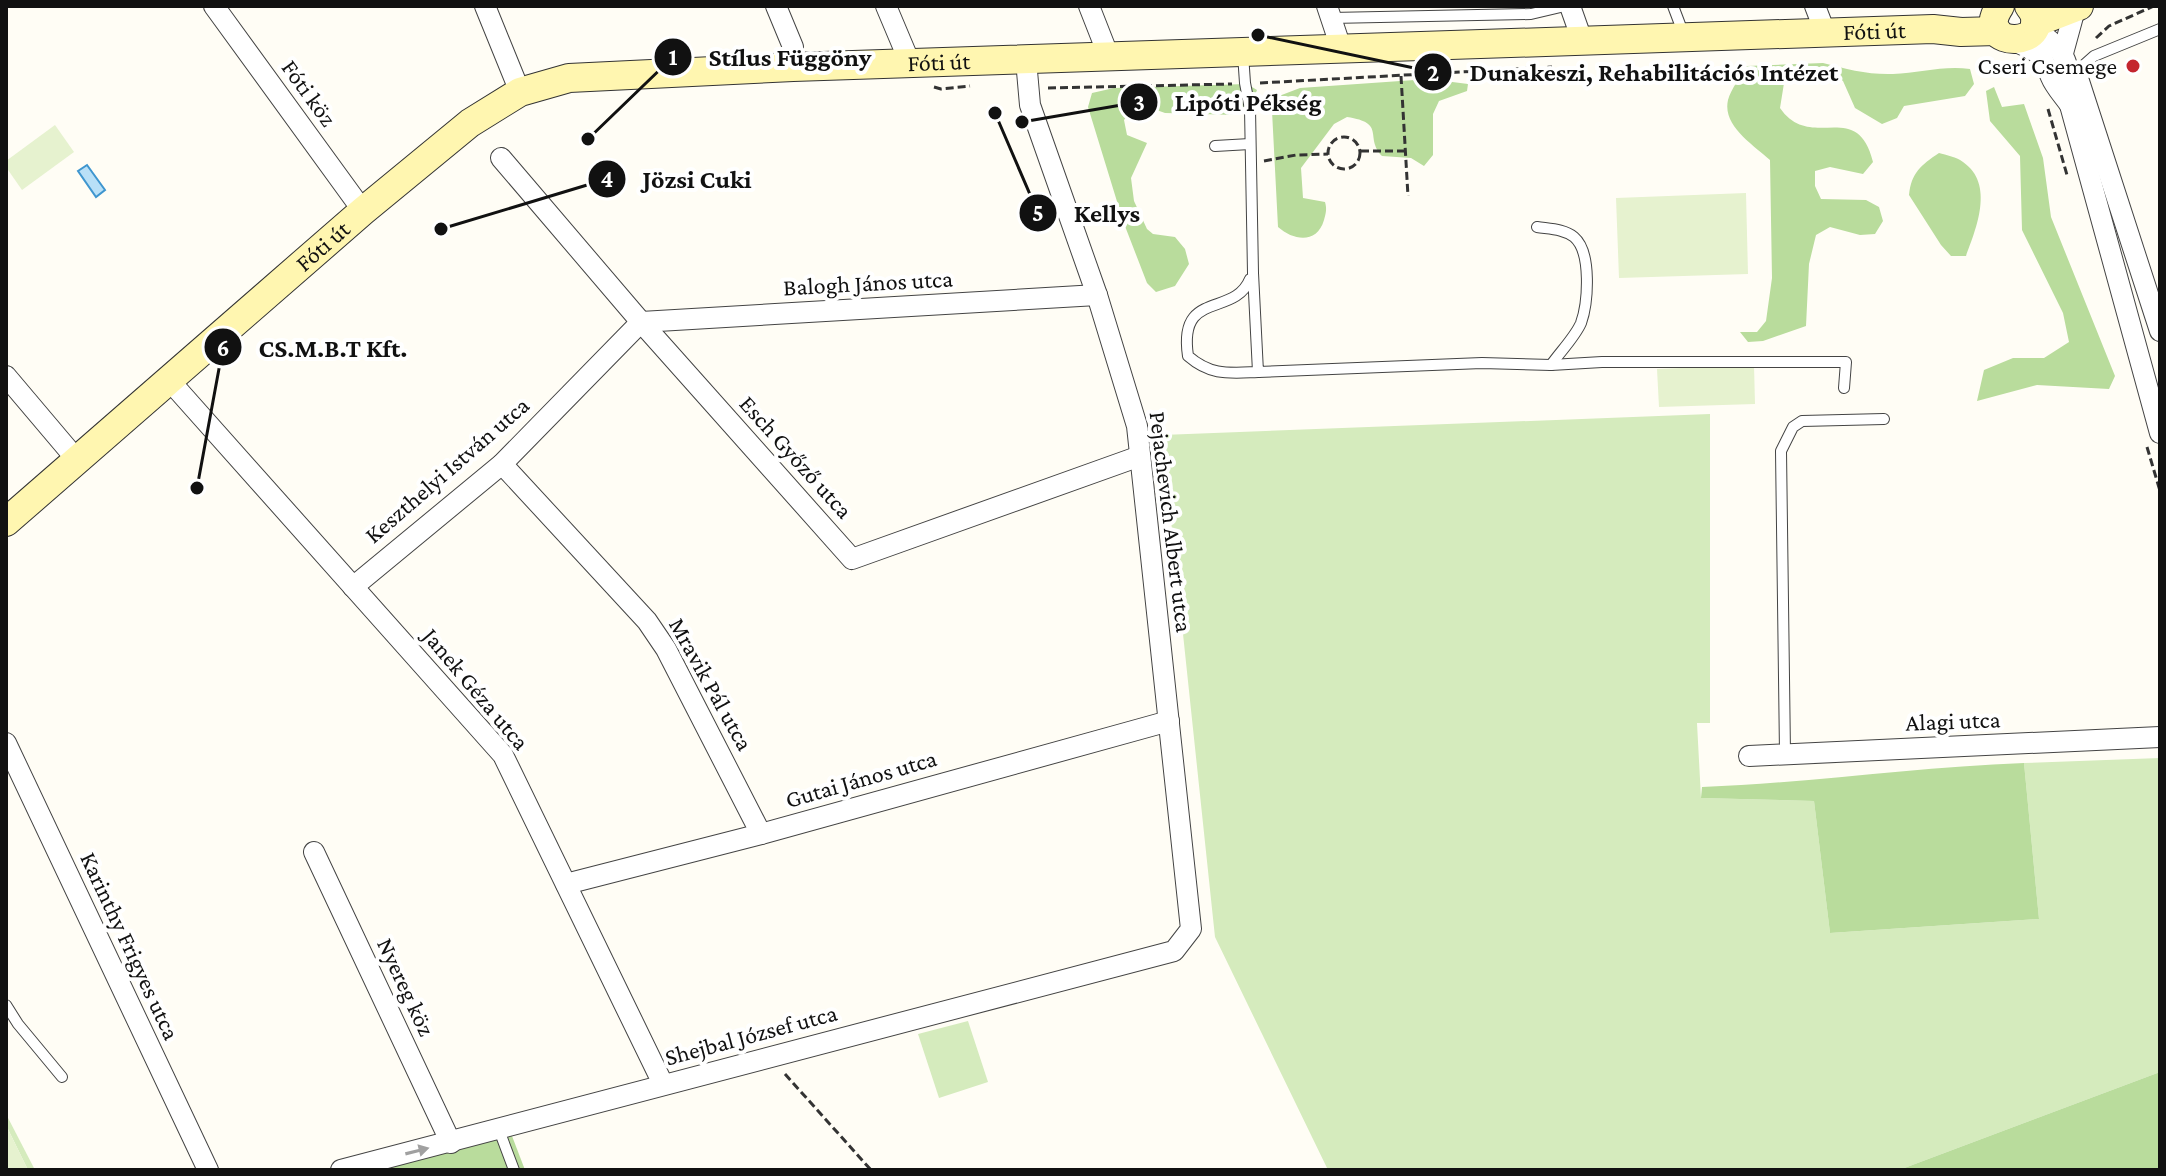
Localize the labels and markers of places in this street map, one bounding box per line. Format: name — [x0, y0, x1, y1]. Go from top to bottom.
callout: Stílus Függöny — [653, 32, 887, 82]
callout: Dunakeszi, Rehabilitációs Intézet — [1413, 47, 1854, 97]
place label: Cseri Csemege — [1978, 52, 2117, 79]
marker: Cseri Csemege — [2124, 57, 2142, 75]
callout: Lipóti Pékség — [1119, 77, 1338, 127]
callout: Jözsi Cuki — [587, 154, 768, 204]
callout: Kellys — [1018, 188, 1156, 238]
callout: CS.M.B.T Kft. — [203, 322, 424, 372]

